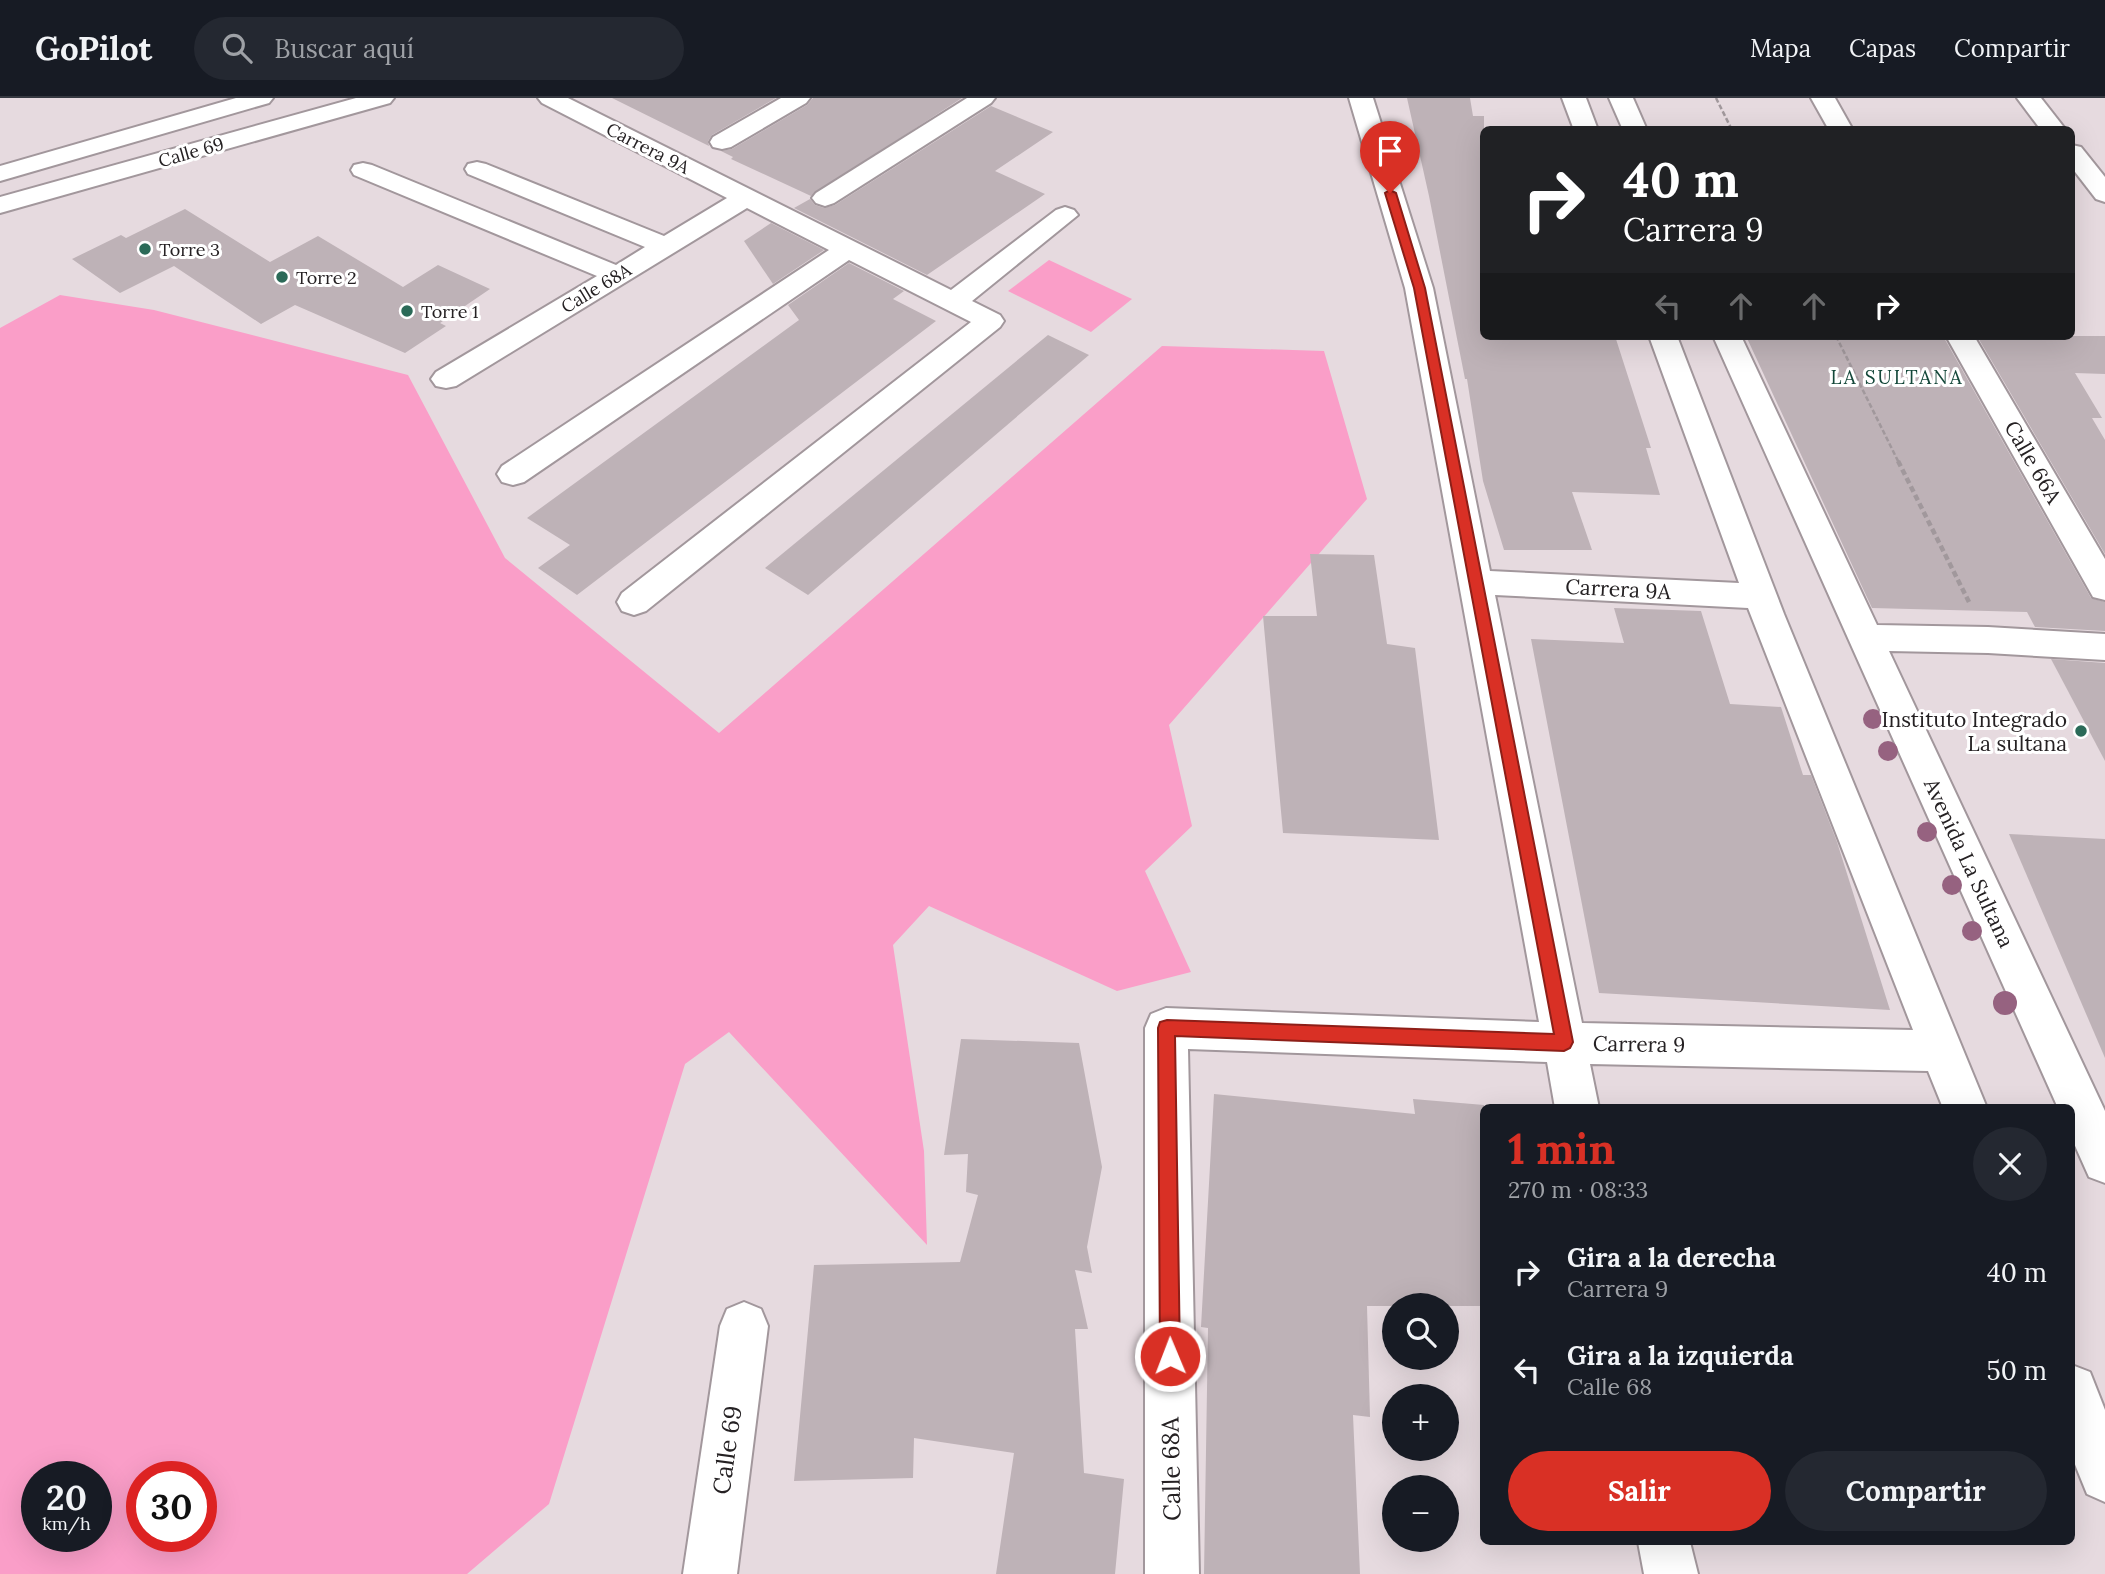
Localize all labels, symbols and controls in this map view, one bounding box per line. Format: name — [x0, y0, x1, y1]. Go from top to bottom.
search box — [194, 17, 684, 80]
text: GoPilot — [35, 27, 152, 69]
icon: search — [218, 29, 256, 67]
text: Buscar aquí — [274, 32, 414, 65]
text: Mapa — [1750, 33, 1811, 64]
text: Capas — [1849, 33, 1916, 64]
text: Compartir — [1954, 33, 2070, 64]
street label: Carrera 9A — [602, 117, 694, 179]
pin — [1360, 121, 1420, 193]
street label: Calle 69 — [156, 132, 226, 172]
icon: arrive — [1371, 132, 1409, 170]
text: 40 m — [1623, 148, 1739, 210]
icon: right — [1508, 154, 1599, 245]
text: Carrera 9 — [1623, 209, 1764, 250]
place label: Torre 3 — [159, 238, 220, 261]
marker: Torre 3 — [137, 241, 153, 257]
street label: Calle 68A — [557, 258, 636, 318]
place label: Torre 2 — [296, 266, 357, 289]
marker: Torre 2 — [274, 269, 290, 285]
icon: left — [1649, 287, 1687, 325]
icon: ahead — [1722, 287, 1760, 325]
icon: ahead — [1795, 287, 1833, 325]
icon: right — [1868, 287, 1906, 325]
place label: Torre 1 — [421, 300, 479, 323]
marker: Torre 1 — [399, 303, 415, 319]
district label: LA SULTANA — [1830, 365, 1964, 389]
street label: Calle 66A — [1998, 416, 2068, 509]
street label: Carrera 9A — [1565, 573, 1672, 605]
place label: Instituto Integrado La sultana — [1882, 706, 2067, 757]
marker: Instituto Integrado La sultana — [2073, 723, 2089, 739]
street label: Avenida La Sultana — [1918, 773, 2020, 952]
street label: Carrera 9 — [1593, 1030, 1685, 1058]
text: 1 min — [1508, 1122, 1615, 1176]
button: close — [1973, 1127, 2047, 1201]
text: 270 m · 08:33 — [1508, 1175, 1648, 1204]
text: Gira a la derecha — [1567, 1241, 1776, 1274]
icon: right — [1508, 1253, 1546, 1291]
text: 40 m — [1987, 1256, 2047, 1289]
text: Carrera 9 — [1567, 1274, 1668, 1303]
map controls — [1382, 1293, 1459, 1552]
button: search — [1382, 1293, 1459, 1370]
position arrow — [1133, 1319, 1207, 1393]
text: Gira a la izquierda — [1567, 1339, 1794, 1372]
icon: left — [1508, 1351, 1546, 1389]
text: 50 m — [1987, 1354, 2047, 1387]
text: Calle 68 — [1567, 1372, 1652, 1401]
button: + — [1382, 1384, 1459, 1461]
street label: Calle 69 — [705, 1404, 749, 1496]
street label: Calle 68A — [1155, 1416, 1187, 1521]
button: Salir — [1508, 1451, 1771, 1531]
button: Compartir — [1785, 1451, 2047, 1531]
speed limit sign: 30 — [126, 1461, 217, 1552]
text: 20 — [46, 1475, 87, 1520]
button: − — [1382, 1475, 1459, 1552]
text: km/h — [42, 1512, 91, 1535]

